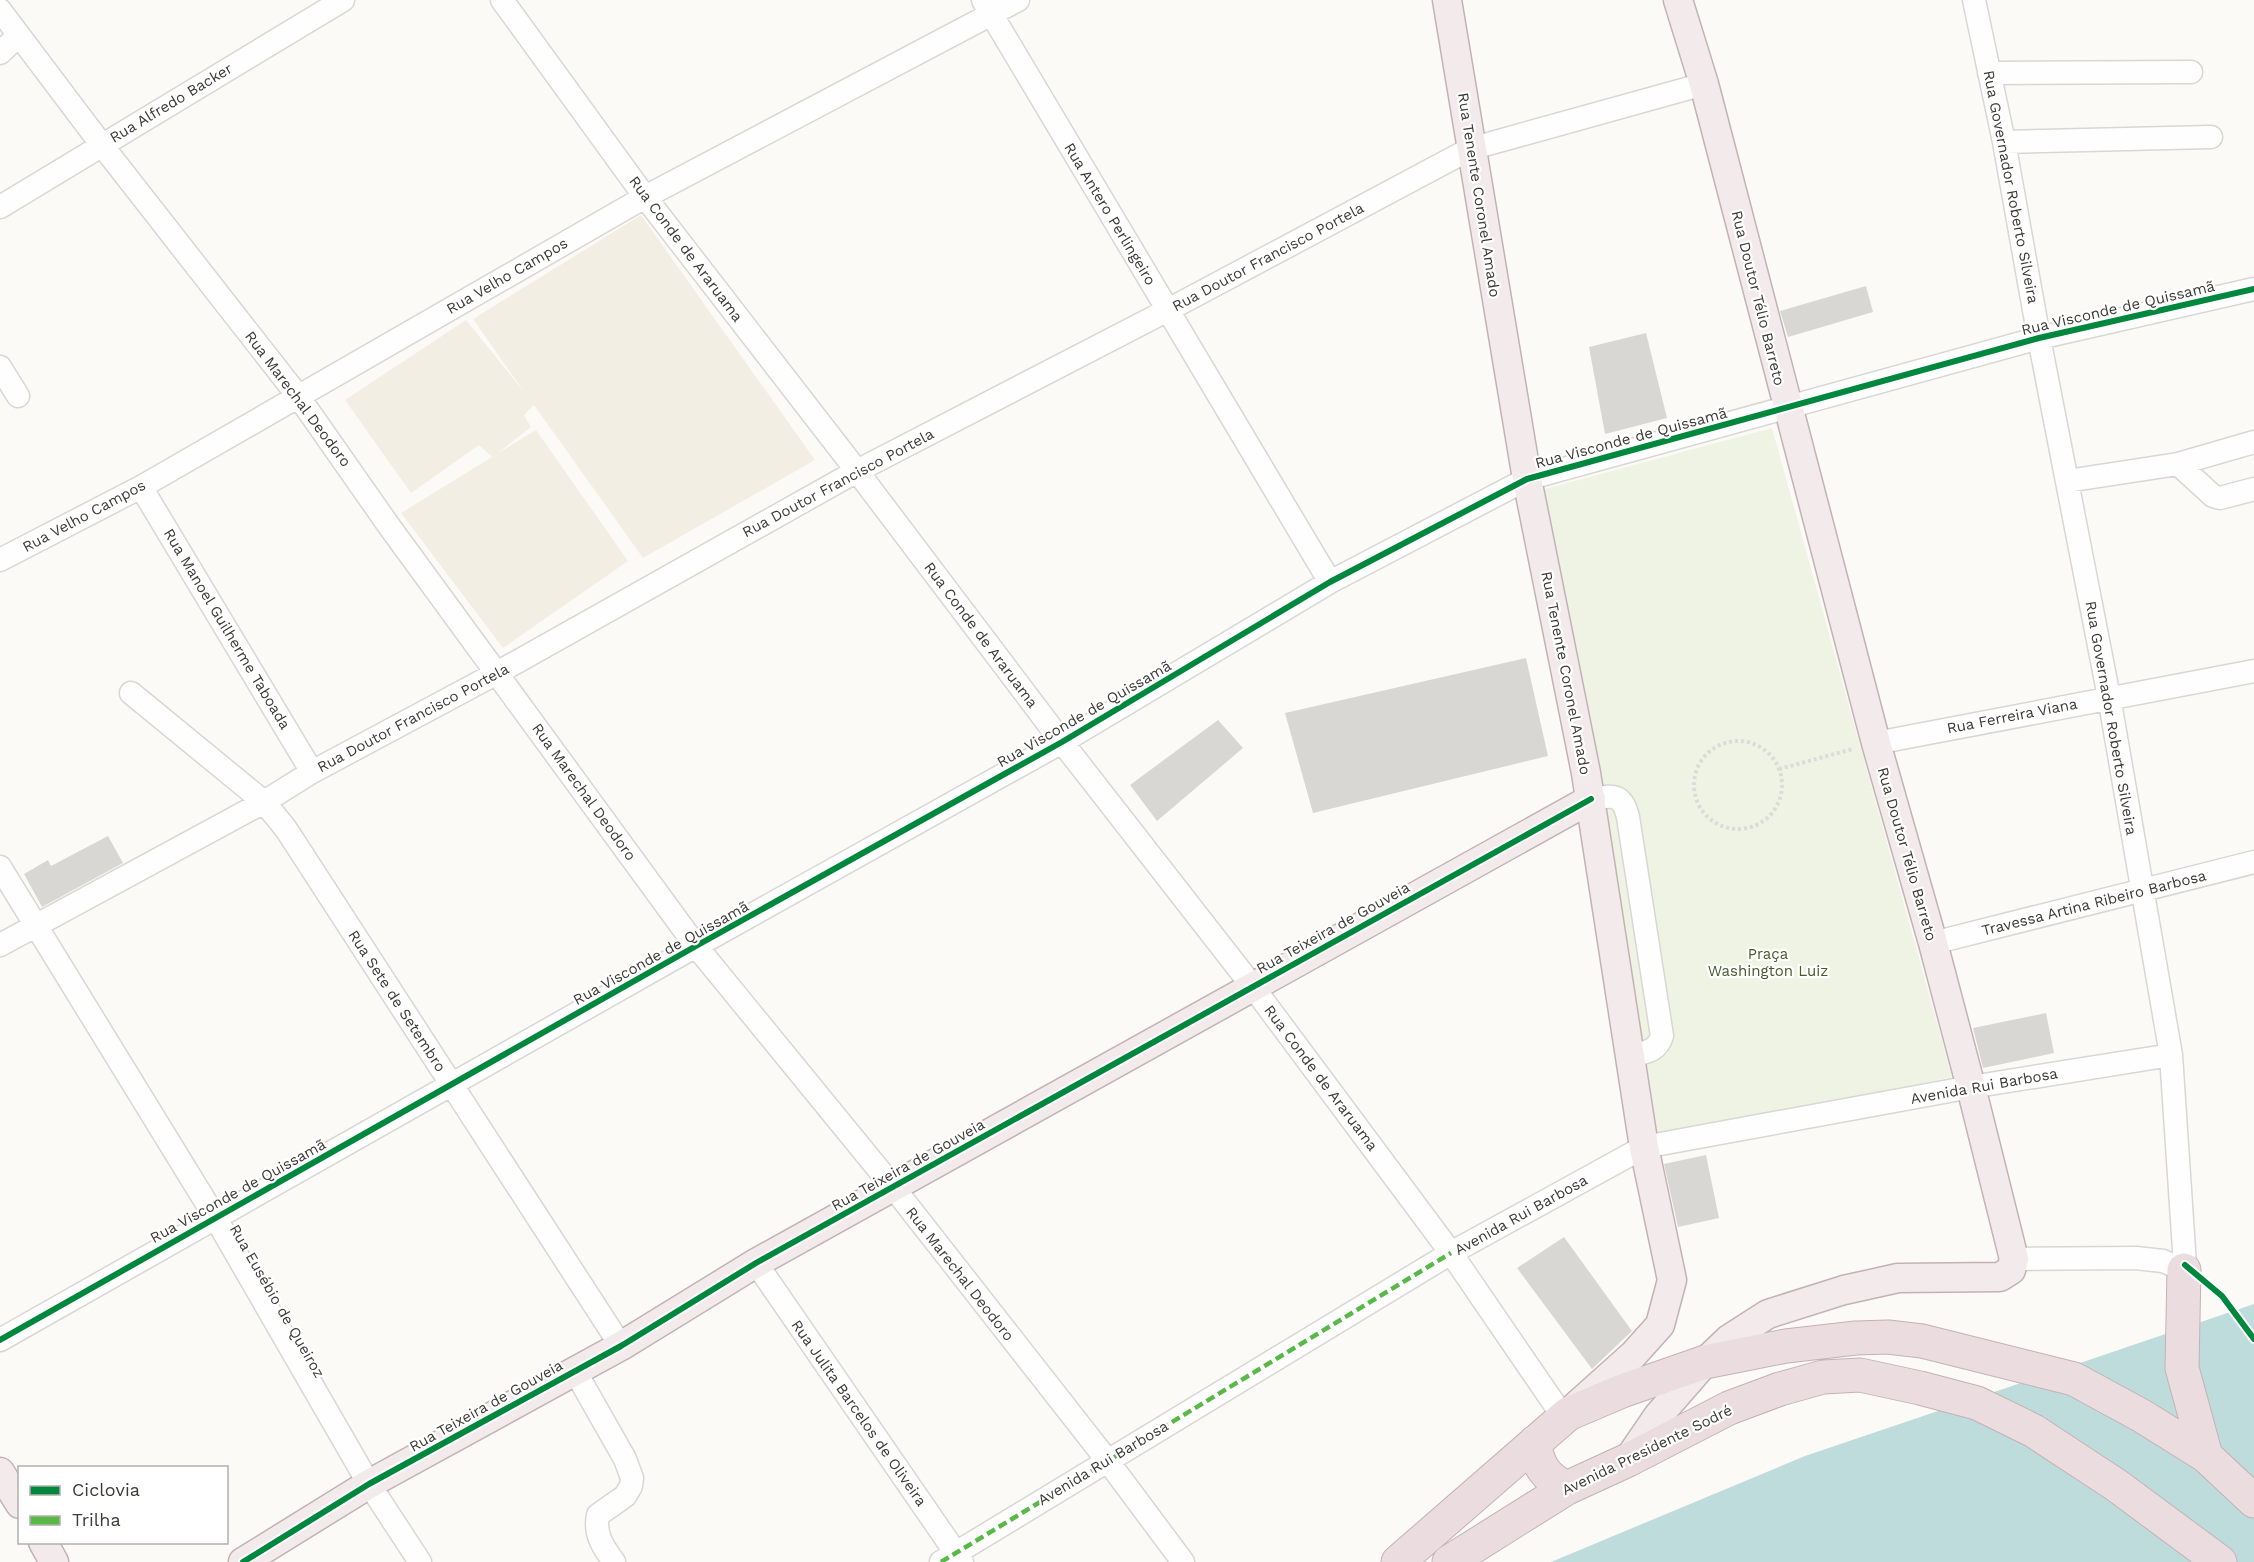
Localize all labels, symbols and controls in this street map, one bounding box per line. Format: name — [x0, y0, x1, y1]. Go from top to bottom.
street label: Rua Alfredo Backer — [106, 59, 236, 147]
street label: Rua Governador Roberto Silveira — [1980, 69, 2043, 306]
street label: Rua Tenente Coronel Amado — [1454, 91, 1504, 299]
street label: Rua Antero Perlingeiro — [1060, 140, 1160, 288]
street label: Rua Conde de Araruama — [625, 173, 747, 326]
street label: Rua Doutor Francisco Portela — [1169, 199, 1367, 315]
street label: Rua Doutor Télio Barreto — [1728, 209, 1788, 387]
street label: Rua Velho Campos — [443, 234, 571, 318]
street label: Rua Visconde de Quissamã — [2019, 277, 2217, 339]
street label: Rua Marechal Deodoro — [241, 328, 355, 470]
street label: Rua Visconde de Quissamã — [1533, 404, 1729, 472]
street label: Rua Doutor Francisco Portela — [739, 425, 937, 541]
street label: Rua Velho Campos — [19, 476, 149, 556]
street label: Rua Manoel Guilherme Taboada — [160, 525, 294, 733]
street label: Rua Conde de Araruama — [920, 559, 1042, 712]
street label: Rua Tenente Coronel Amado — [1537, 570, 1595, 776]
street label: Rua Governador Roberto Silveira — [2082, 600, 2141, 837]
street label: Rua Visconde de Quissamã — [994, 656, 1175, 771]
street label: Rua Doutor Francisco Portela — [314, 660, 512, 776]
street label: Rua Ferreira Viana — [1945, 694, 2079, 737]
street label: Rua Marechal Deodoro — [528, 720, 640, 864]
street label: Rua Doutor Télio Barreto — [1874, 765, 1940, 943]
street label: Travessa Artina Ribeiro Barbosa — [1980, 866, 2209, 940]
street label: Rua Teixeira de Gouveia — [1253, 878, 1413, 978]
street label: Rua Visconde de Quissamã — [570, 897, 752, 1009]
street label: Rua Sete de Setembro — [344, 927, 450, 1075]
park label: Praça Washington Luiz — [1708, 945, 1828, 980]
street label: Rua Conde de Araruama — [1260, 1002, 1382, 1155]
street label: Avenida Rui Barbosa — [1909, 1064, 2060, 1108]
street label: Rua Teixeira de Gouveia — [828, 1115, 988, 1215]
street label: Rua Visconde de Quissamã — [147, 1135, 329, 1247]
street label: Avenida Rui Barbosa — [1451, 1171, 1591, 1259]
street label: Rua Marechal Deodoro — [902, 1203, 1018, 1345]
street label: Rua Eusébio de Queiroz — [226, 1221, 328, 1381]
street label: Rua Julita Barcelos de Oliveira — [788, 1316, 931, 1510]
street label: Rua Teixeira de Gouveia — [406, 1356, 566, 1456]
street label: Avenida Presidente Sodré — [1559, 1401, 1735, 1499]
street label: Avenida Rui Barbosa — [1034, 1417, 1172, 1509]
legend — [18, 1466, 228, 1544]
text: Ciclovia — [72, 1479, 140, 1500]
text: Trilha — [72, 1509, 121, 1530]

